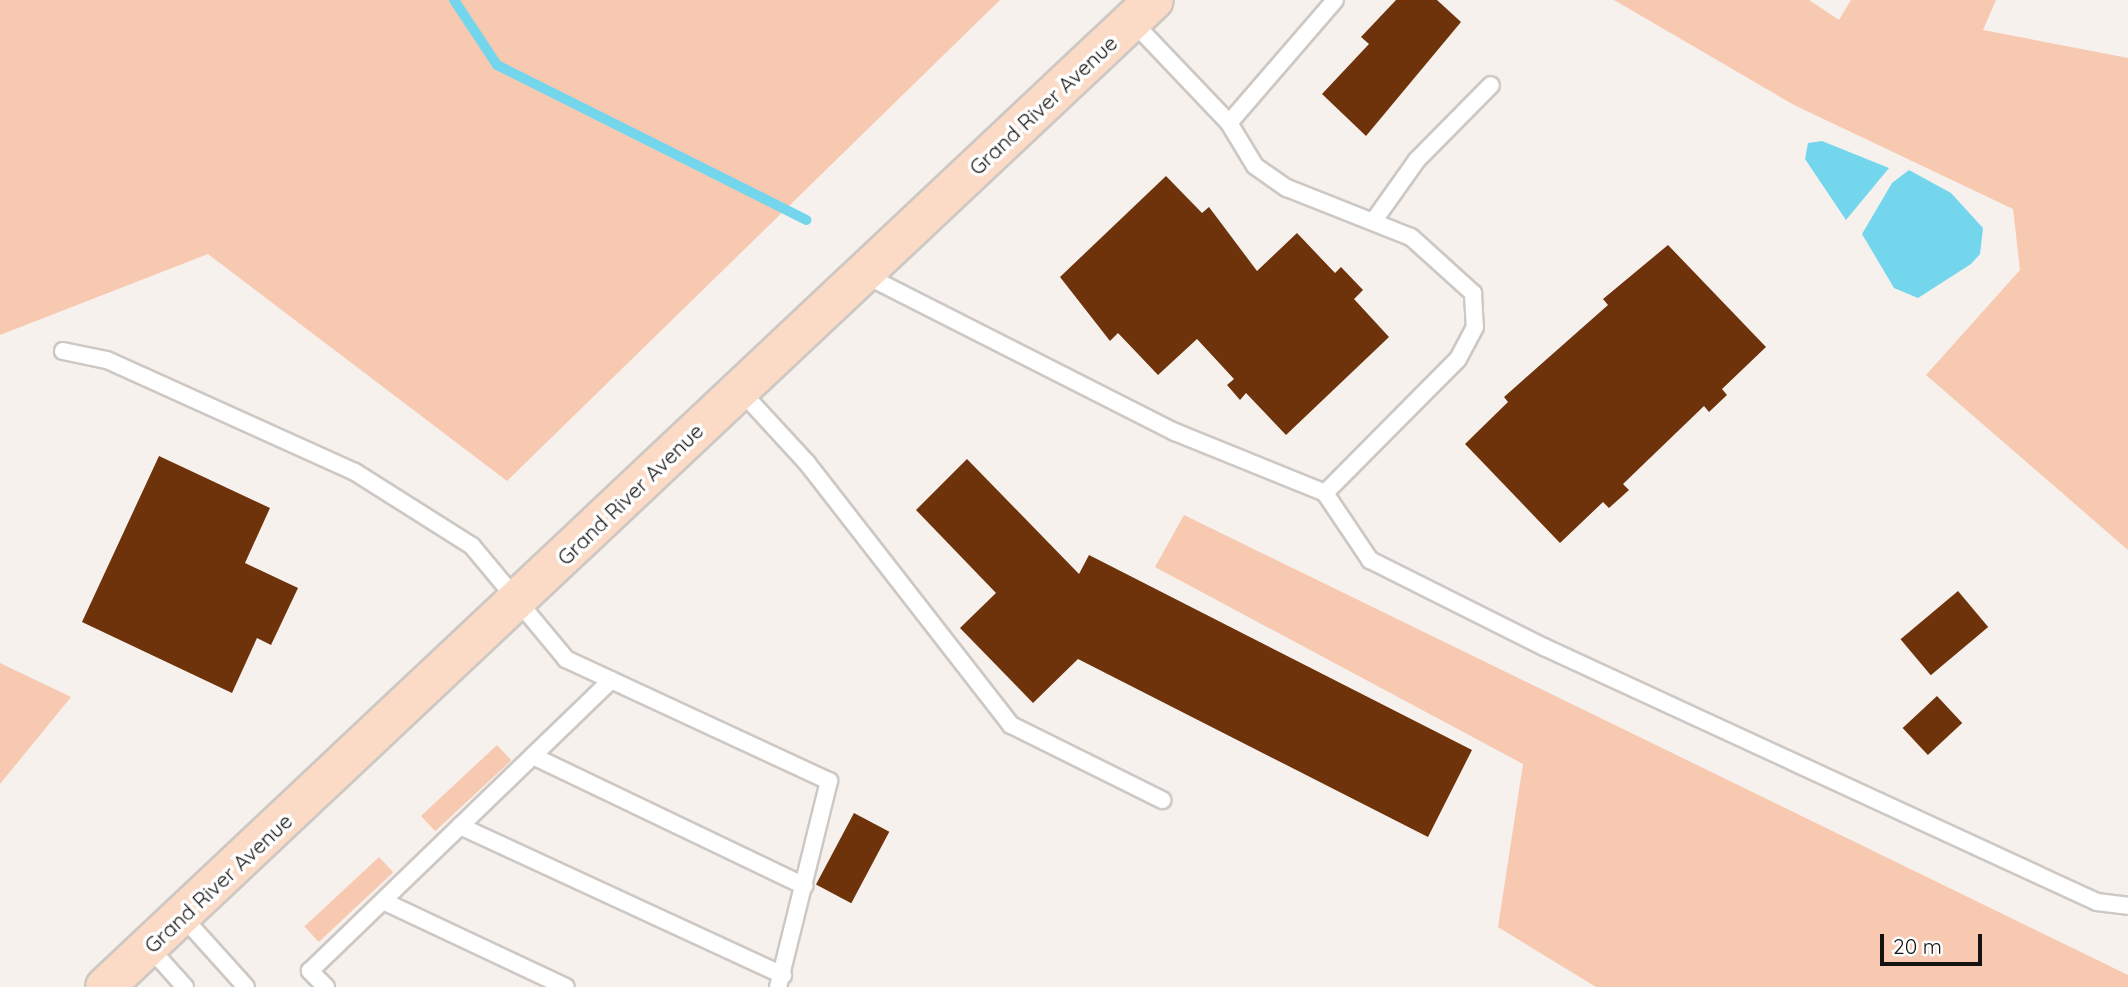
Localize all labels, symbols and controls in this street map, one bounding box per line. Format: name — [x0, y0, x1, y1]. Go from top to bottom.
street label: Grand River Avenue — [964, 30, 1122, 180]
street label: Grand River Avenue — [552, 418, 708, 570]
street label: Grand River Avenue — [139, 808, 297, 958]
scale bar — [1883, 920, 1984, 964]
text: 20 m — [1893, 933, 1942, 959]

